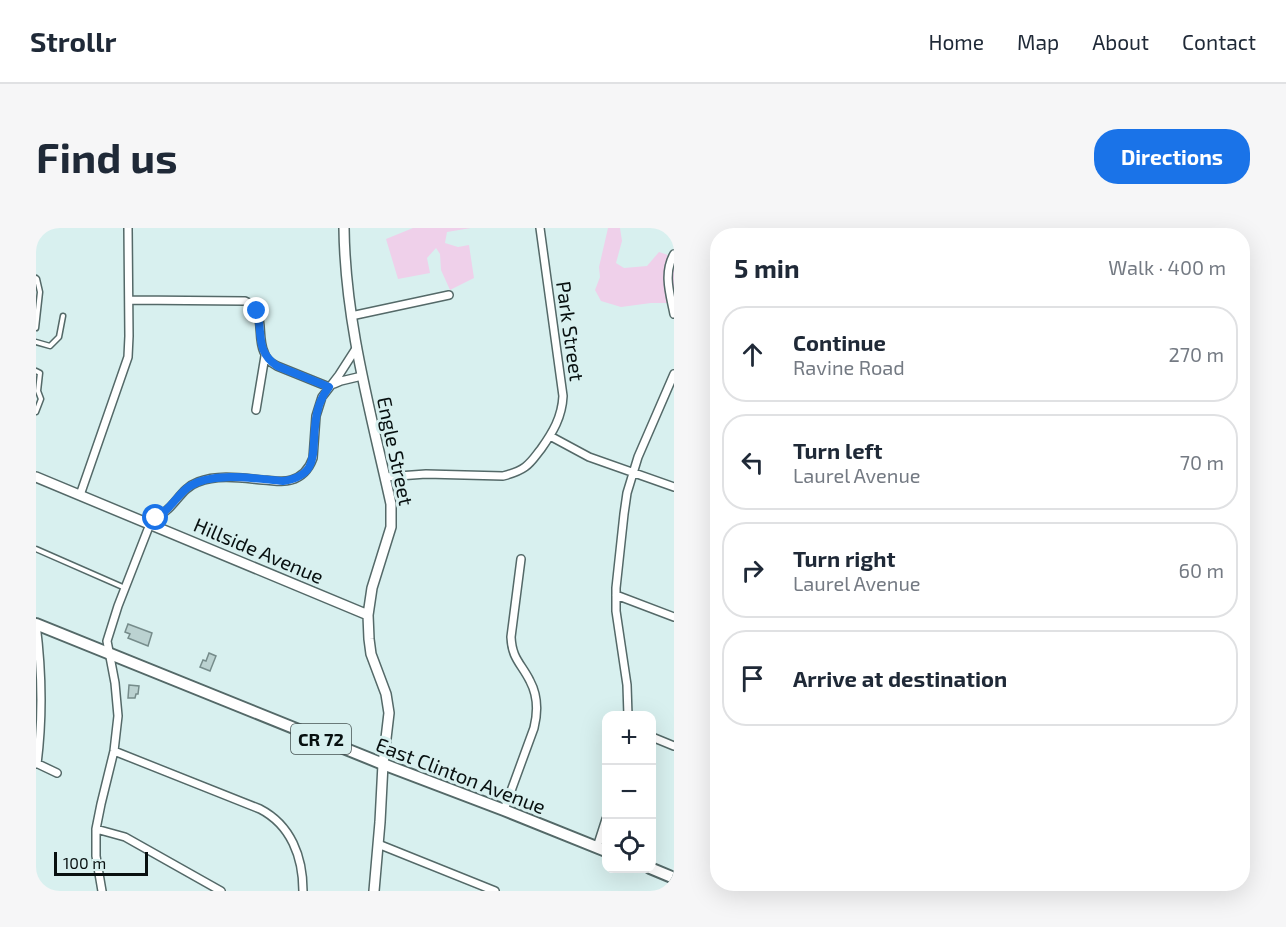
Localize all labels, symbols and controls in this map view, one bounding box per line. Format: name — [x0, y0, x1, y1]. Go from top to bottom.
text: Strollr — [30, 24, 116, 58]
text: Home — [928, 29, 984, 54]
text: Map — [1017, 29, 1059, 54]
text: About — [1092, 29, 1149, 54]
text: Contact — [1182, 29, 1256, 54]
button: Directions — [1094, 129, 1250, 184]
text: Find us — [36, 131, 178, 181]
text: 5 min — [734, 252, 800, 283]
text: Walk · 400 m — [1108, 255, 1226, 279]
street label: Park Street — [552, 279, 590, 383]
route end — [243, 297, 269, 323]
text: Continue — [793, 329, 886, 355]
icon: ahead — [736, 338, 769, 371]
text: 270 m — [1168, 342, 1224, 366]
text: Ravine Road — [793, 355, 905, 379]
street label: Engle Street — [373, 394, 419, 508]
text: Turn left — [793, 437, 882, 463]
icon: left — [736, 446, 769, 479]
text: 70 m — [1180, 450, 1224, 474]
text: Laurel Avenue — [793, 463, 921, 487]
route start — [142, 504, 168, 530]
street label: Hillside Avenue — [191, 512, 327, 588]
text: Turn right — [793, 545, 895, 571]
icon: right — [736, 554, 769, 587]
text: 60 m — [1179, 558, 1224, 582]
text: Laurel Avenue — [793, 571, 921, 595]
icon: arrive — [736, 662, 769, 695]
text: Arrive at destination — [793, 665, 1007, 691]
map controls — [602, 711, 656, 873]
button: + — [602, 711, 656, 765]
road number: CR 72 — [291, 724, 351, 754]
street label: East Clinton Avenue — [373, 732, 549, 818]
button: − — [602, 765, 656, 819]
button: locate — [602, 819, 656, 873]
scale bar — [54, 849, 148, 876]
text: 100 m — [63, 853, 106, 872]

